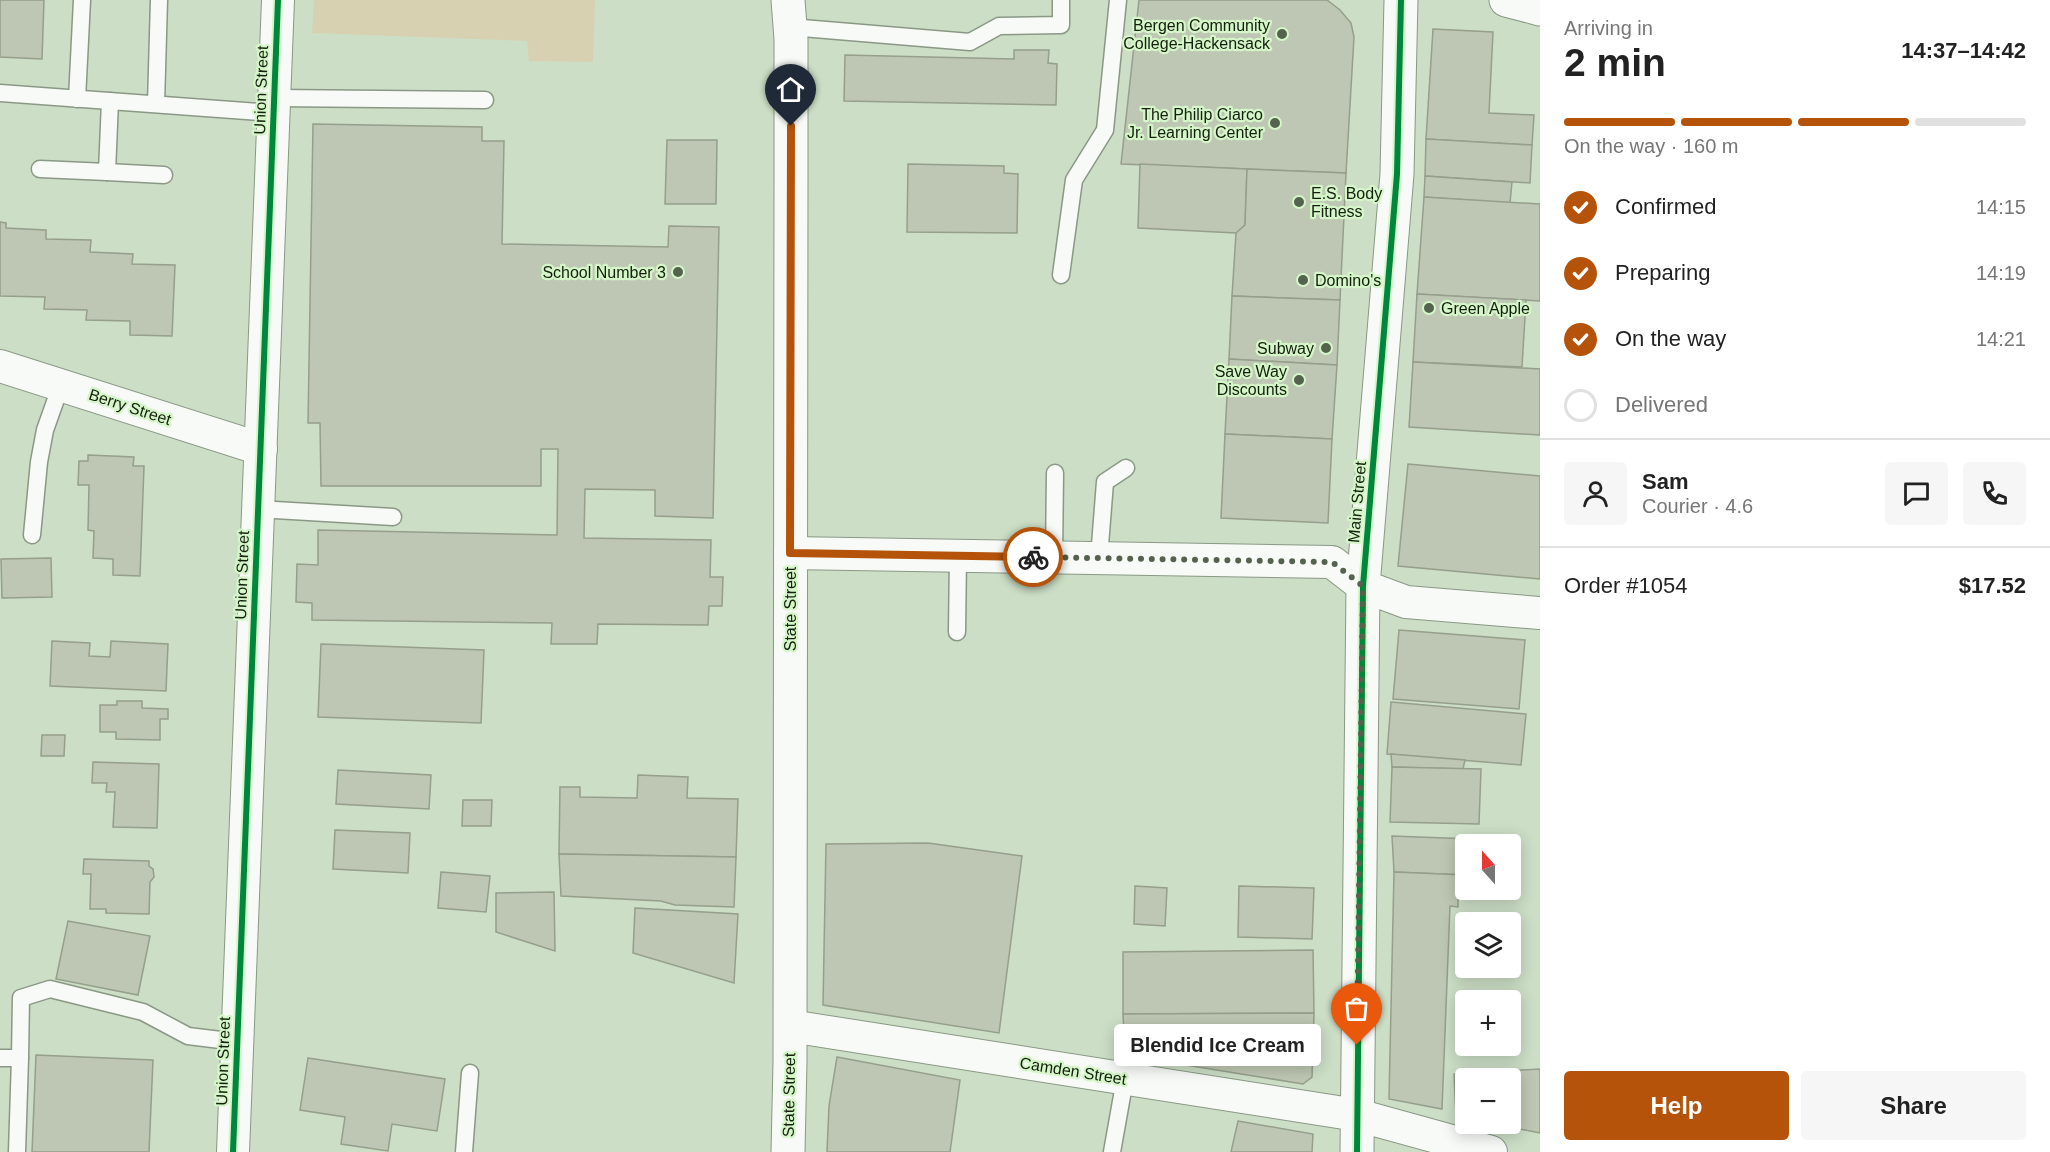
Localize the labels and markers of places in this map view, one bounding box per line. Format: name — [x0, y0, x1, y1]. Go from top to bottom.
place label: Bergen Community College-Hackensack — [1123, 17, 1271, 52]
marker: Bergen Community College-Hackensack — [1275, 27, 1289, 41]
pin — [765, 64, 816, 126]
place label: The Philip Ciarco Jr. Learning Center — [1127, 106, 1264, 141]
marker: The Philip Ciarco Jr. Learning Center — [1268, 116, 1282, 130]
place label: E.S. Body Fitness — [1311, 185, 1382, 220]
marker: E.S. Body Fitness — [1292, 195, 1306, 209]
place label: School Number 3 — [542, 264, 666, 281]
marker: School Number 3 — [671, 265, 685, 279]
place label: Domino's — [1315, 272, 1381, 289]
marker: Domino's — [1296, 273, 1310, 287]
place label: Green Apple — [1441, 300, 1530, 317]
marker: Green Apple — [1422, 301, 1436, 315]
place label: Subway — [1257, 340, 1314, 357]
marker: Subway — [1319, 341, 1333, 355]
place label: Save Way Discounts — [1215, 363, 1287, 398]
marker: Save Way Discounts — [1292, 373, 1306, 387]
pin — [1331, 983, 1382, 1045]
callout: Blendid Ice Cream — [1114, 1024, 1321, 1066]

